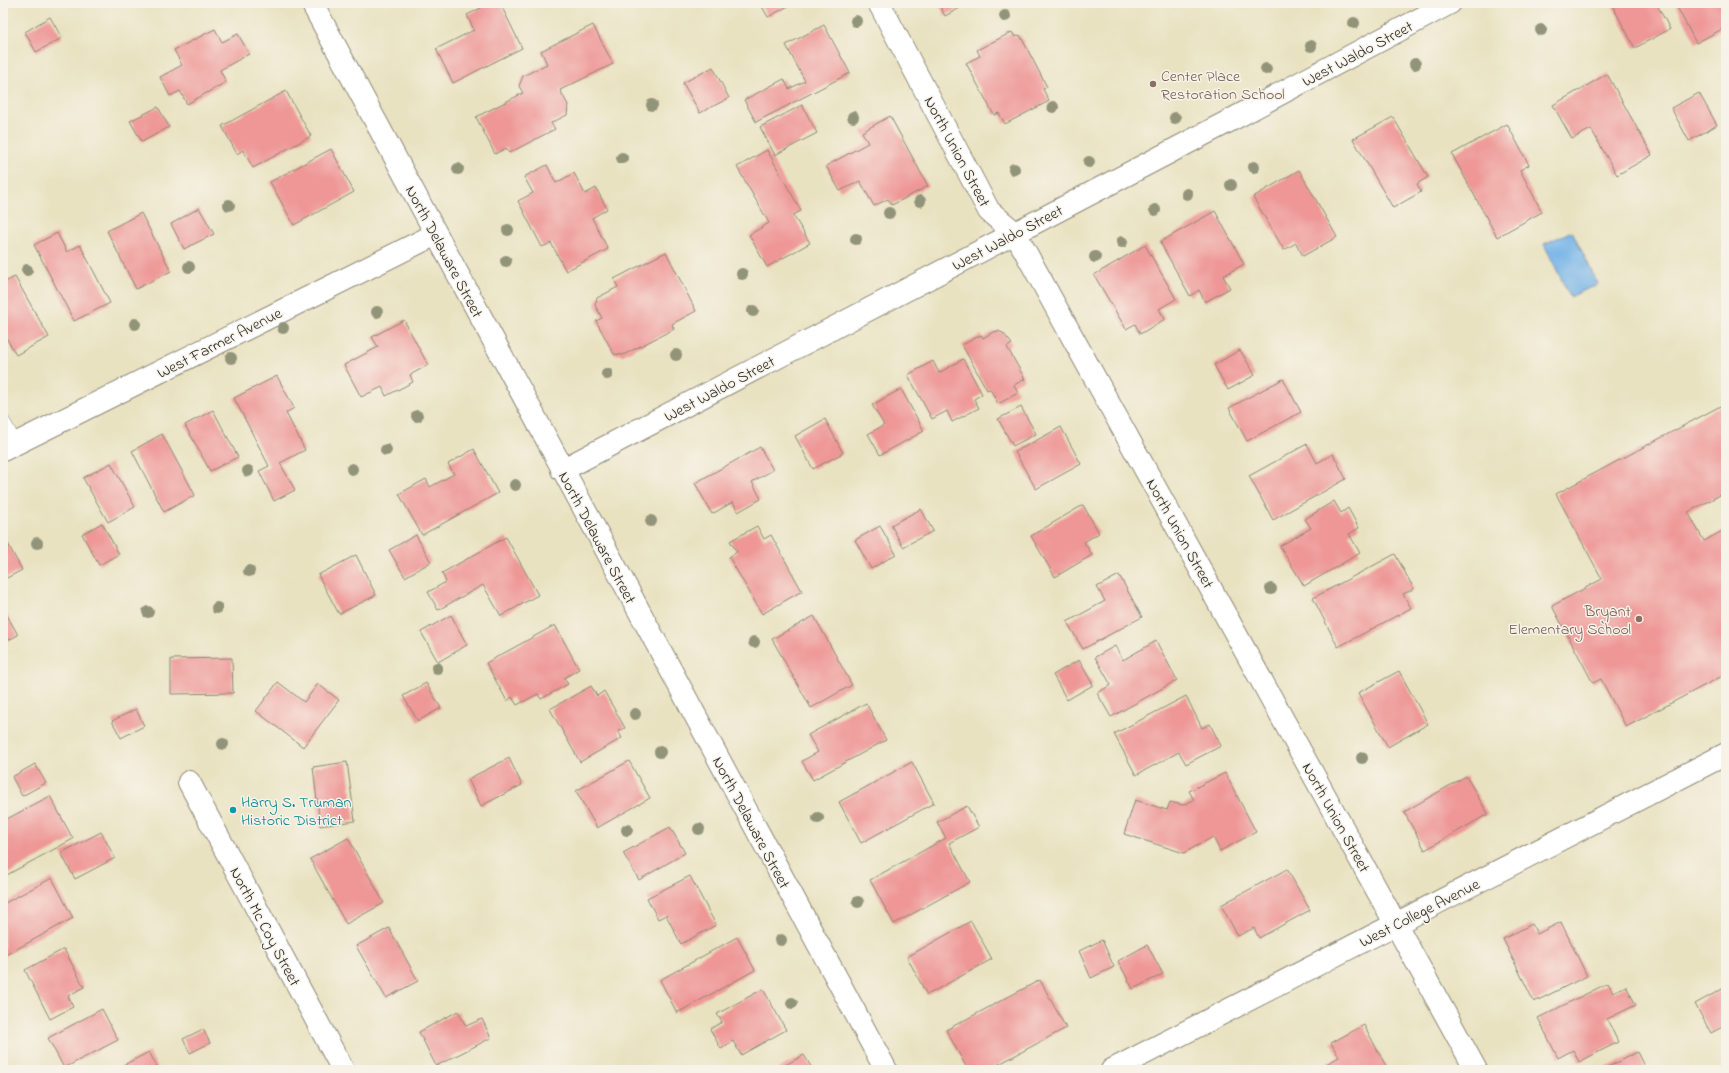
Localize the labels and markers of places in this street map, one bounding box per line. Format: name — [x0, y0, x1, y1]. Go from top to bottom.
place label: Center Place Restoration School — [1161, 65, 1285, 107]
marker: Center Place Restoration School — [1148, 79, 1158, 89]
place label: Bryant Elementary School — [1508, 600, 1632, 642]
marker: Bryant Elementary School — [1634, 614, 1644, 624]
place label: Harry S. Truman Historic District — [241, 791, 352, 833]
marker: Harry S. Truman Historic District — [228, 805, 238, 815]

